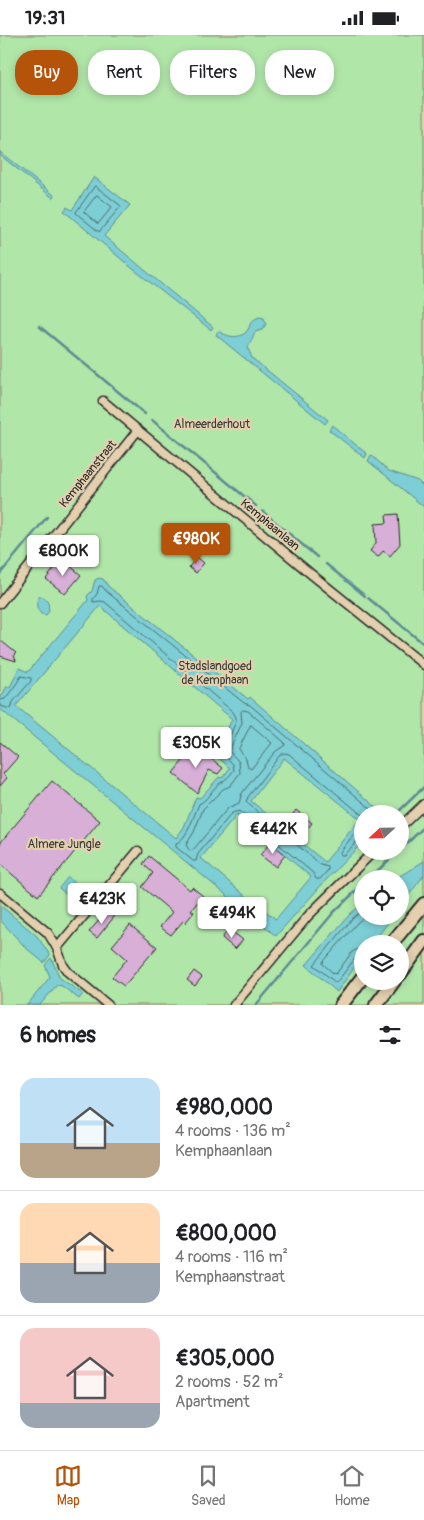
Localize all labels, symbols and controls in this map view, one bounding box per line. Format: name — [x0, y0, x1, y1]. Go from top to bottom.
text: 19:31 — [25, 6, 65, 30]
chip: Buy — [15, 50, 78, 95]
chip: Rent — [88, 50, 160, 95]
chip: Filters — [170, 50, 255, 95]
chip: New — [265, 50, 334, 95]
park label: Almeerderhout — [174, 417, 250, 432]
street label: Kemphaanstraat — [56, 437, 120, 511]
street label: Kemphaanlaan — [237, 496, 303, 554]
pin: €980K — [161, 523, 231, 565]
text: €980K — [172, 529, 220, 549]
pin: €800K — [28, 535, 98, 577]
text: €800K — [38, 541, 88, 561]
park label: Stadslandgoed de Kemphaan — [178, 659, 252, 688]
pin: €305K — [161, 727, 231, 769]
text: €305K — [172, 733, 220, 753]
north arrow — [354, 805, 409, 860]
map controls — [354, 805, 409, 990]
pin: €442K — [238, 813, 308, 855]
text: €442K — [249, 819, 297, 839]
park label: Almere Jungle — [27, 837, 101, 852]
button: locate — [354, 870, 409, 925]
pin: €423K — [67, 883, 137, 925]
text: €423K — [79, 889, 125, 909]
pin: €494K — [197, 897, 267, 939]
text: €494K — [208, 903, 256, 923]
button: layers — [354, 935, 409, 990]
icon: filters — [376, 1021, 404, 1049]
text: 6 homes — [20, 1022, 96, 1049]
text: €980,000 — [175, 1094, 273, 1121]
icon: home — [60, 1098, 120, 1158]
text: 4 rooms · 136 m² — [175, 1121, 291, 1141]
text: Kemphaanlaan — [175, 1141, 272, 1161]
text: €800,000 — [175, 1220, 277, 1247]
icon: home — [60, 1223, 120, 1283]
text: 4 rooms · 116 m² — [175, 1247, 288, 1267]
text: Kemphaanstraat — [175, 1267, 285, 1287]
text: €305,000 — [175, 1345, 275, 1372]
icon: home — [60, 1348, 120, 1408]
text: 2 rooms · 52 m² — [175, 1372, 284, 1392]
text: Apartment — [175, 1392, 250, 1412]
tab: Map — [54, 1462, 82, 1509]
tab: Saved — [191, 1462, 226, 1509]
tab: Home — [334, 1462, 370, 1509]

